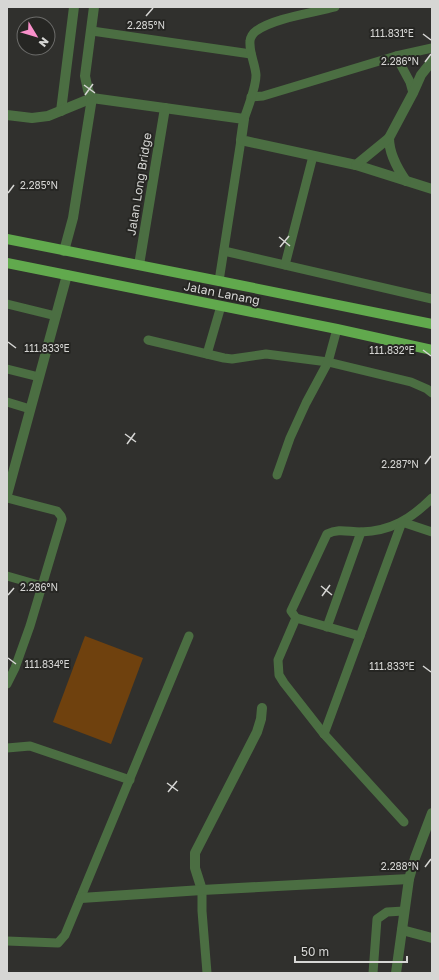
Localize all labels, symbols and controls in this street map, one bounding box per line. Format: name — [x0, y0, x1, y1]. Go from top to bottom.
north arrow — [16, 16, 56, 56]
text: 2.285°N — [127, 19, 165, 31]
text: 111.831°E — [370, 27, 414, 39]
text: N — [37, 35, 52, 50]
text: 2.286°N — [381, 55, 419, 67]
street label: Jalan Long Bridge — [123, 132, 155, 236]
text: 2.285°N — [20, 179, 58, 191]
street label: Jalan Lanang — [183, 278, 261, 308]
text: 111.833°E — [24, 342, 70, 354]
text: 111.832°E — [369, 344, 415, 356]
text: 2.287°N — [381, 458, 419, 470]
text: 2.286°N — [20, 581, 58, 593]
text: 111.834°E — [24, 658, 70, 670]
text: 111.833°E — [369, 660, 415, 672]
text: 2.288°N — [381, 860, 419, 872]
scale bar — [295, 938, 407, 964]
text: 50 m — [301, 944, 329, 959]

